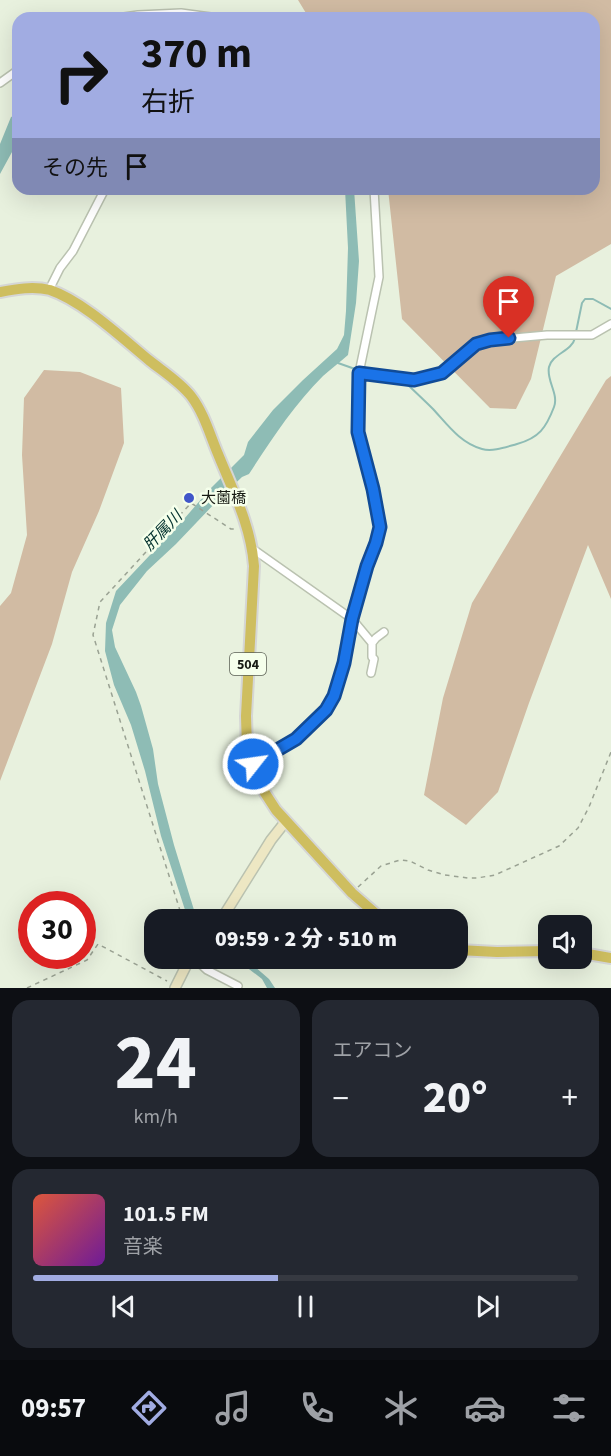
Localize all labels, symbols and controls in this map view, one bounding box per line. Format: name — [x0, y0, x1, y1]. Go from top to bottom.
text: 370 m — [141, 24, 252, 84]
icon: right — [42, 36, 120, 114]
text: 右折 — [141, 83, 195, 122]
icon: arrive — [120, 150, 153, 183]
text: その先 — [42, 152, 108, 184]
pin — [483, 276, 534, 338]
icon: arrive — [492, 285, 525, 318]
place label: 大薗橋 — [201, 488, 246, 509]
marker: 大薗橋 — [182, 491, 196, 505]
water label: 肝属川 — [138, 504, 189, 556]
road number: 504 — [230, 653, 266, 675]
position arrow — [221, 732, 285, 796]
speed limit sign: 30 — [18, 891, 96, 969]
map controls — [538, 915, 592, 969]
button: sound — [538, 915, 592, 969]
text: 09:59 · 2 分 · 510 m — [215, 923, 397, 955]
text: 24 — [115, 1008, 197, 1119]
text: エアコン — [333, 1037, 413, 1065]
text: 20° — [423, 1066, 488, 1130]
text: − — [333, 1075, 349, 1122]
text: + — [562, 1075, 578, 1122]
text: km/h — [134, 1103, 178, 1131]
text: 101.5 FM — [123, 1198, 209, 1230]
text: 音楽 — [123, 1233, 163, 1261]
icon: previous — [107, 1290, 140, 1323]
icon: pause — [289, 1290, 322, 1323]
icon: next — [471, 1290, 504, 1323]
icon: directions — [128, 1387, 170, 1429]
icon: music — [212, 1387, 254, 1429]
icon: phone — [296, 1387, 338, 1429]
icon: climate — [380, 1387, 422, 1429]
icon: car — [464, 1387, 506, 1429]
icon: filters — [548, 1387, 590, 1429]
text: 09:57 — [21, 1389, 86, 1428]

